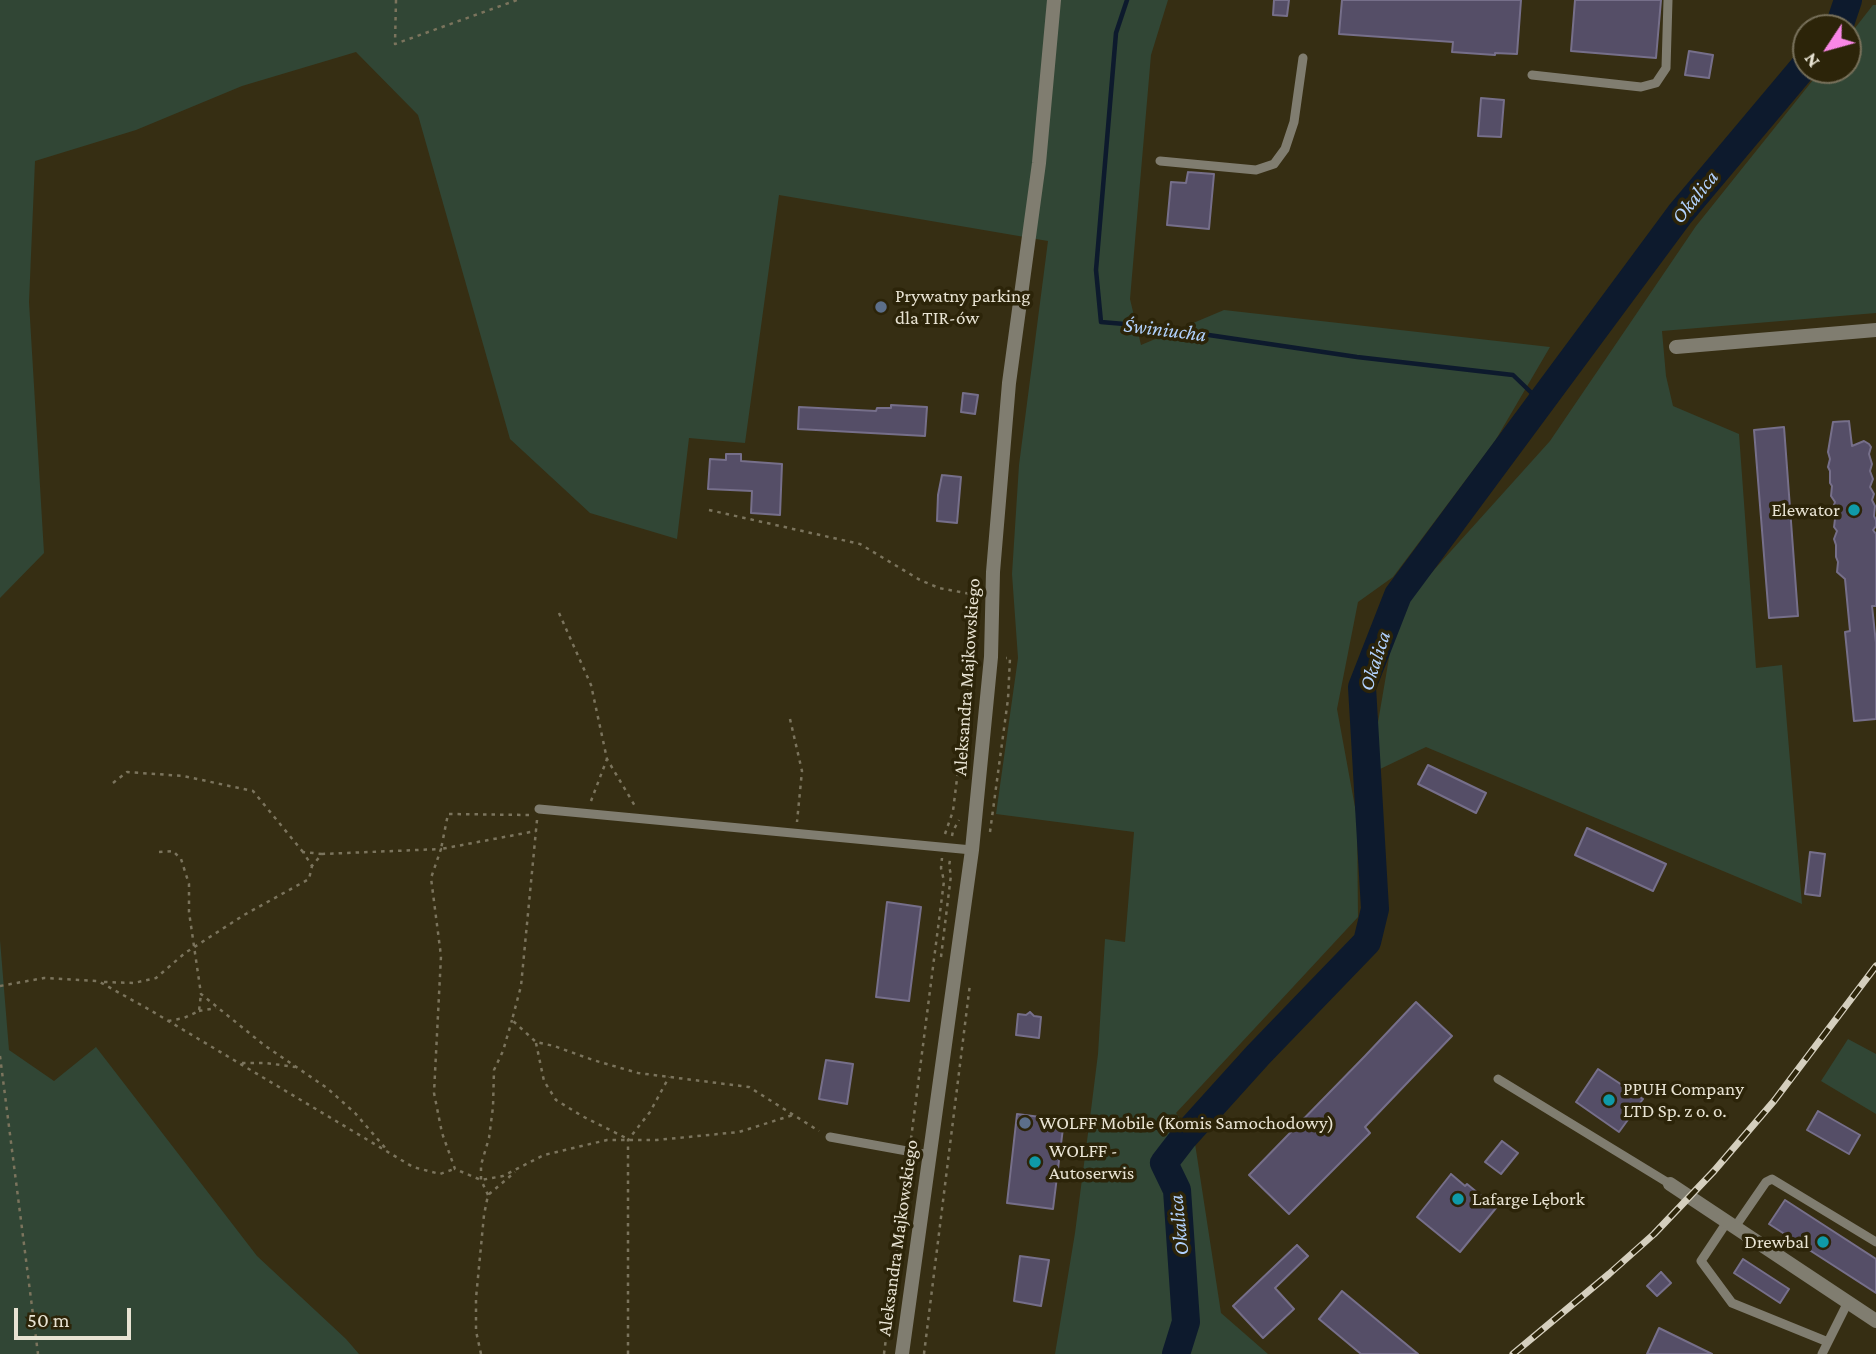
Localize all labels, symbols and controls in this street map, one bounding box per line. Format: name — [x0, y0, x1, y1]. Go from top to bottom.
north arrow — [1792, 14, 1862, 84]
text: N — [1799, 49, 1824, 72]
water label: Okalica — [1666, 165, 1724, 229]
place label: Prywatny parking dla TIR-ów — [895, 285, 1030, 329]
marker: Prywatny parking dla TIR-ów — [873, 299, 889, 315]
water label: Świniucha — [1122, 312, 1208, 348]
place label: Elewator — [1771, 499, 1840, 521]
marker: Elewator — [1846, 502, 1862, 518]
street label: Aleksandra Majkowskiego — [949, 577, 985, 777]
water label: Okalica — [1354, 628, 1396, 694]
place label: PPUH Company LTD Sp. z o. o. — [1623, 1078, 1744, 1122]
marker: PPUH Company LTD Sp. z o. o. — [1601, 1092, 1617, 1108]
place label: WOLFF Mobile (Komis Samochodowy) — [1039, 1112, 1334, 1134]
marker: WOLFF Mobile (Komis Samochodowy) — [1017, 1115, 1033, 1131]
street label: Aleksandra Majkowskiego — [873, 1138, 923, 1338]
place label: WOLFF - Autoserwis — [1049, 1140, 1134, 1184]
marker: WOLFF - Autoserwis — [1027, 1154, 1043, 1170]
place label: Lafarge Lębork — [1472, 1188, 1585, 1210]
marker: Lafarge Lębork — [1450, 1191, 1466, 1207]
water label: Okalica — [1163, 1193, 1195, 1257]
place label: Drewbal — [1744, 1231, 1809, 1253]
marker: Drewbal — [1815, 1234, 1831, 1250]
scale bar — [18, 1294, 135, 1338]
text: 50 m — [27, 1308, 70, 1332]

